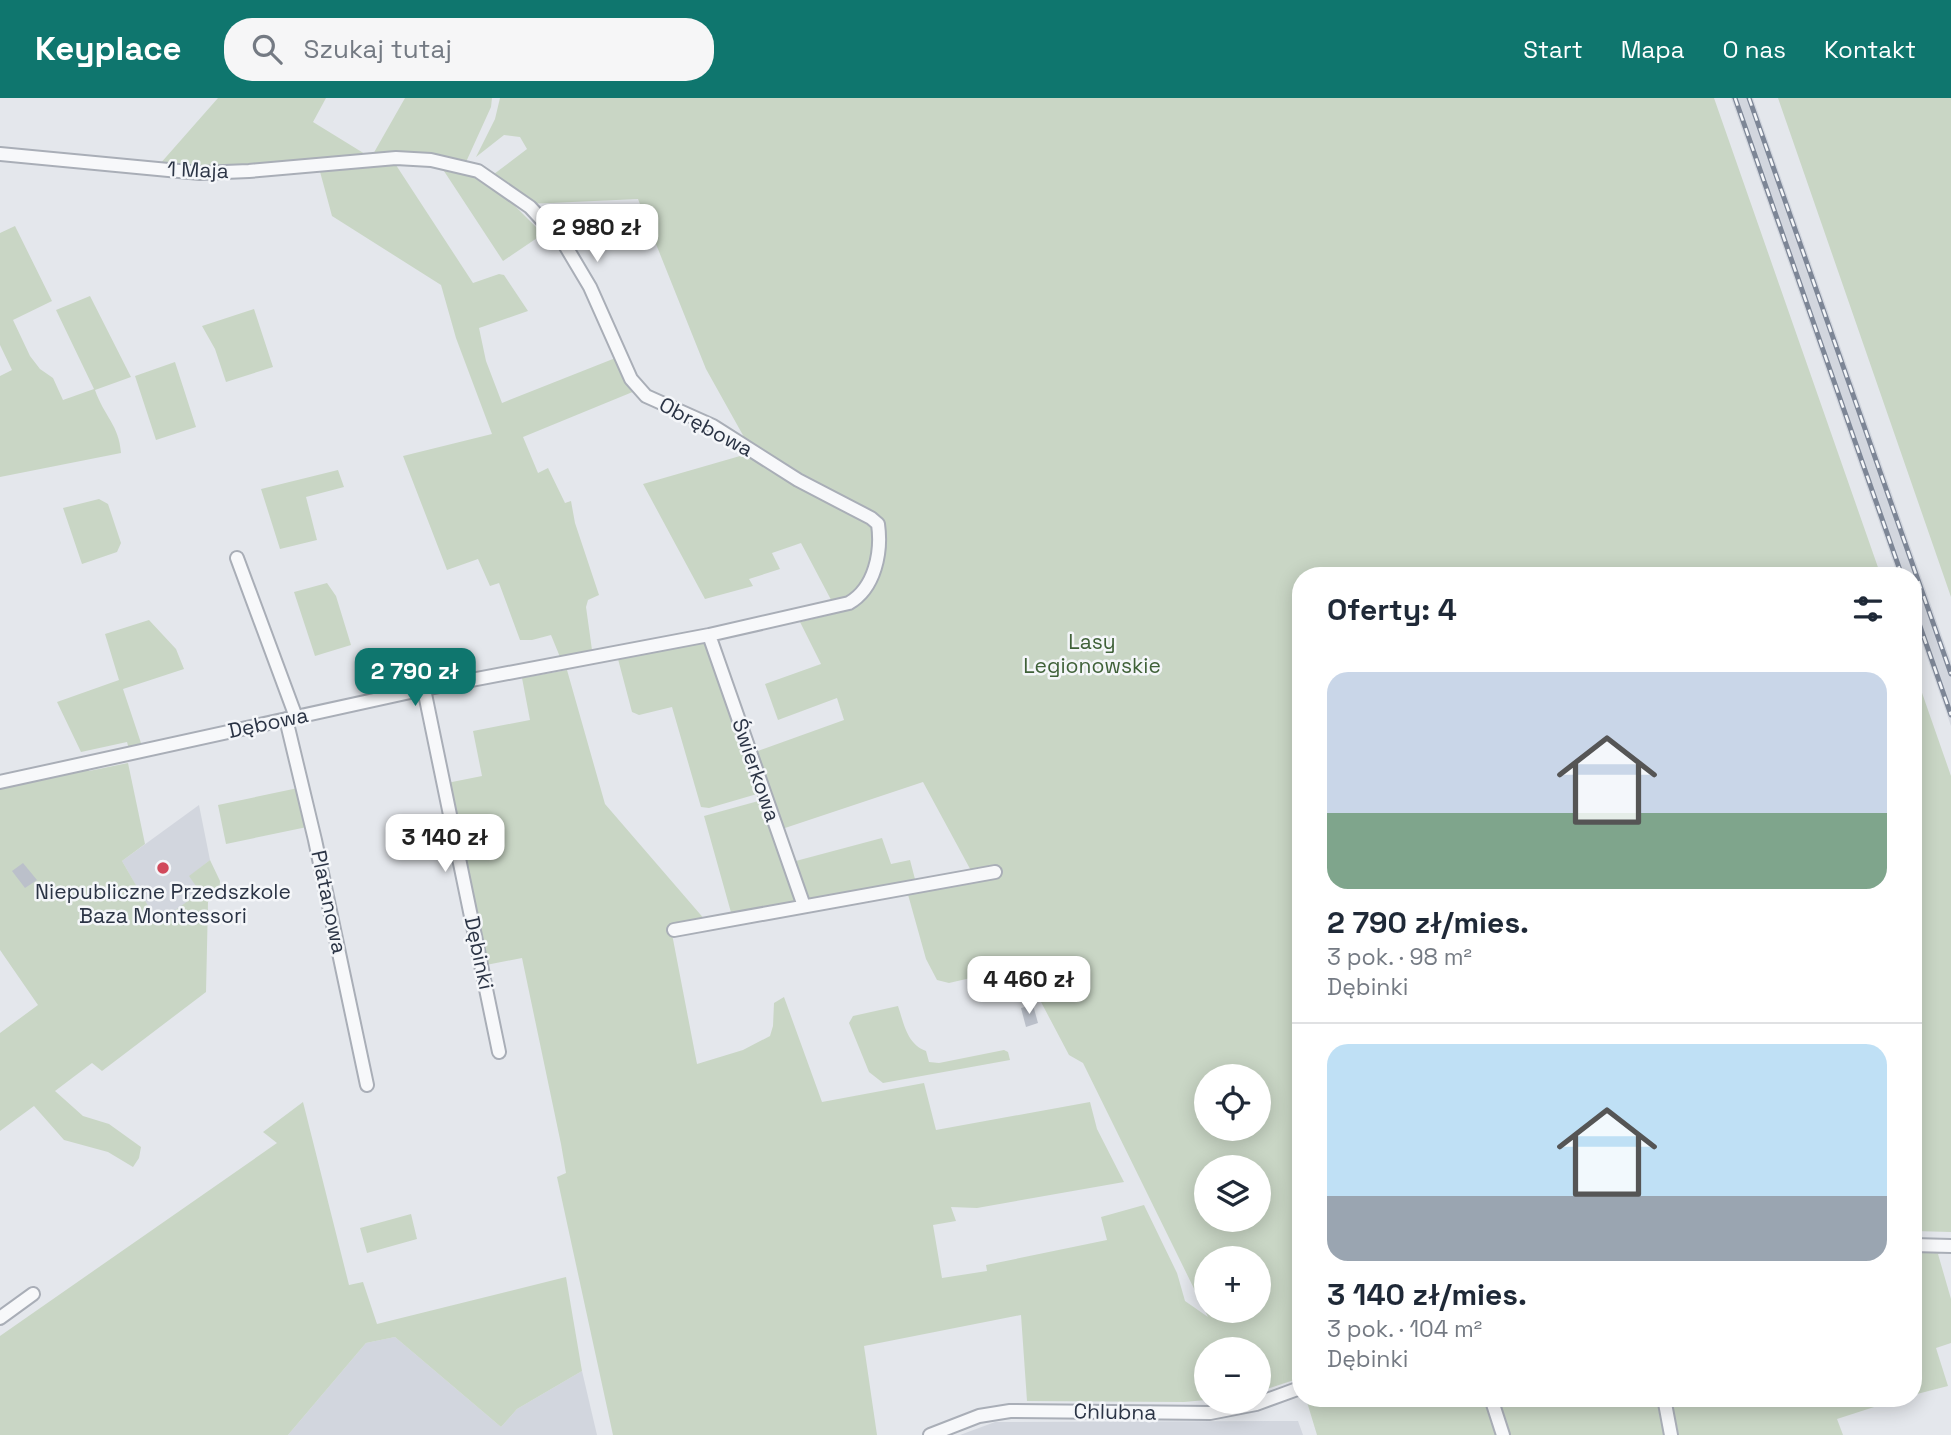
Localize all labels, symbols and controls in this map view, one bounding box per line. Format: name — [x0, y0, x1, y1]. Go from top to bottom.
search box — [224, 18, 714, 81]
text: Keyplace — [35, 28, 182, 70]
icon: search — [248, 30, 286, 68]
text: Szukaj tutaj — [304, 32, 452, 66]
text: Start — [1523, 34, 1583, 65]
text: Mapa — [1621, 34, 1685, 65]
text: O nas — [1723, 34, 1786, 65]
text: Kontakt — [1824, 34, 1916, 65]
street label: 1 Maja — [167, 155, 229, 184]
pin: 2 980 zł — [525, 204, 669, 264]
text: 2 980 zł — [552, 212, 642, 242]
street label: Obrębowa — [655, 391, 758, 463]
text: Oferty: 4 — [1327, 590, 1457, 629]
icon: filters — [1849, 590, 1887, 628]
park label: Lasy Legionowskie — [1023, 628, 1161, 679]
pin: 2 790 zł — [343, 648, 487, 708]
text: 2 790 zł — [371, 656, 459, 686]
street label: Dębowa — [225, 701, 311, 744]
street label: Świerkowa — [726, 715, 787, 825]
icon: home — [1544, 717, 1670, 843]
pin: 3 140 zł — [373, 814, 517, 874]
text: 3 140 zł — [402, 822, 488, 852]
street label: Platanowa — [305, 848, 354, 956]
marker: Niepubliczne Przedszkole Baza Montessori — [155, 860, 171, 876]
place label: Niepubliczne Przedszkole Baza Montessori — [35, 878, 291, 929]
text: 2 790 zł/mies. — [1327, 903, 1529, 942]
street label: Dębinki — [459, 914, 500, 992]
text: 3 pok. · 98 m² — [1327, 942, 1472, 972]
pin: 4 460 zł — [957, 956, 1101, 1016]
text: 4 460 zł — [983, 964, 1075, 994]
text: Dębinki — [1327, 972, 1408, 1002]
map controls — [1194, 1064, 1271, 1414]
button: locate — [1194, 1064, 1271, 1141]
icon: home — [1544, 1089, 1670, 1215]
button: layers — [1194, 1155, 1271, 1232]
button: + — [1194, 1246, 1271, 1323]
text: 3 140 zł/mies. — [1327, 1275, 1527, 1314]
text: 3 pok. · 104 m² — [1327, 1314, 1482, 1344]
button: − — [1194, 1337, 1271, 1414]
text: Dębinki — [1327, 1344, 1408, 1374]
street label: Chlubna — [1073, 1397, 1157, 1426]

